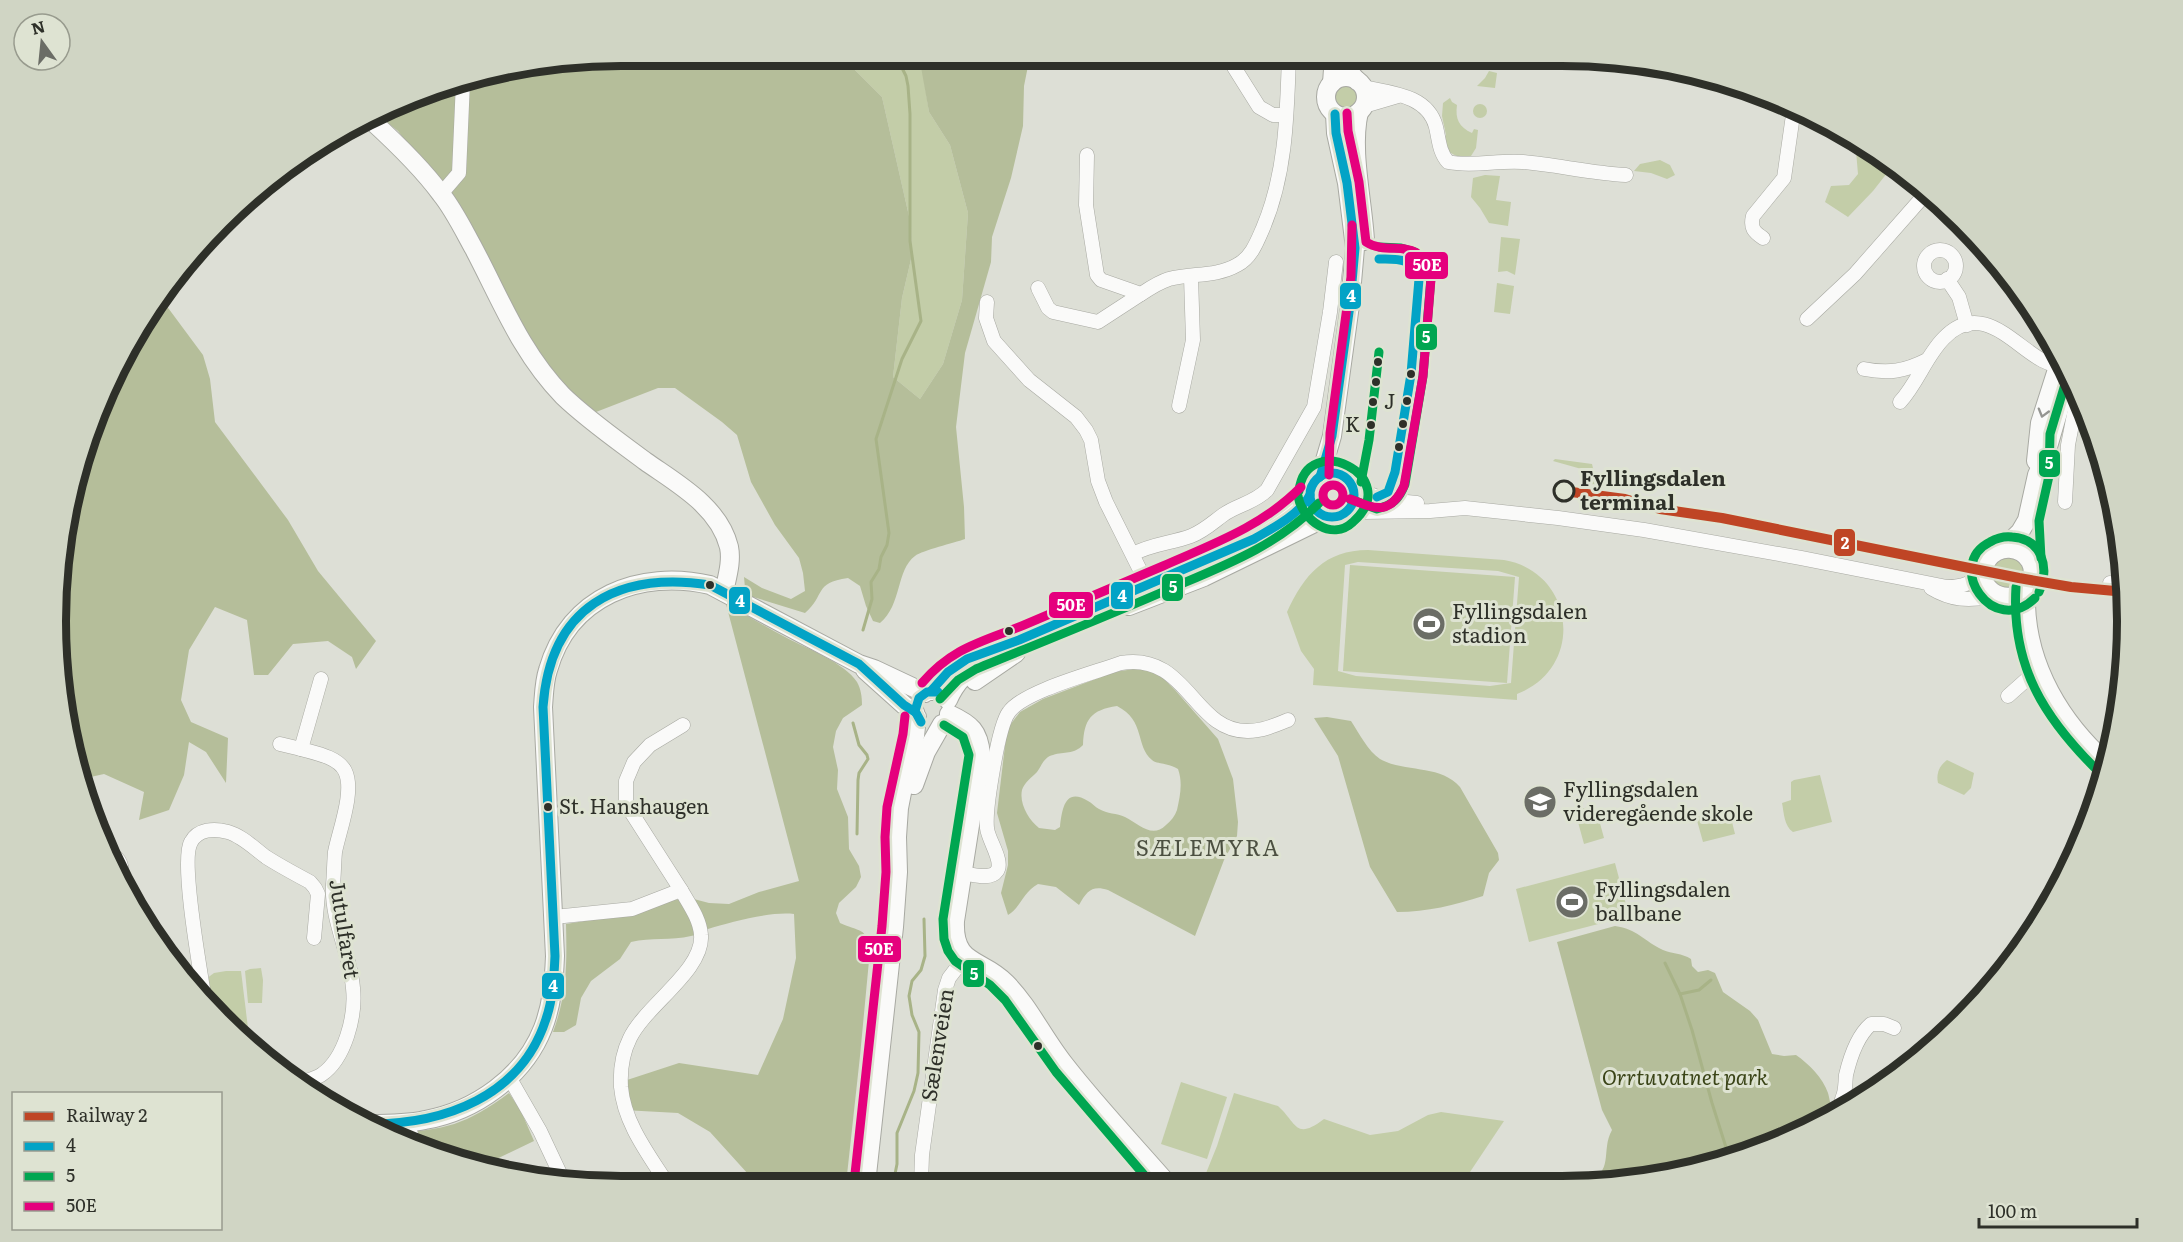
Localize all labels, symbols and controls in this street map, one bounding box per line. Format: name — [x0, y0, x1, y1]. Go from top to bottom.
north arrow — [12, 12, 72, 72]
text: N — [28, 13, 47, 40]
line badge: 50E — [1404, 251, 1449, 280]
text: 50E — [1412, 252, 1442, 276]
line badge: 4 — [1339, 282, 1362, 310]
text: 4 — [1346, 283, 1356, 307]
line badge: 5 — [1415, 323, 1438, 351]
text: 5 — [1422, 324, 1431, 348]
unlabelled marker — [1372, 356, 1384, 368]
unlabelled marker — [1405, 368, 1417, 380]
unlabelled marker — [1370, 376, 1382, 388]
place label: J — [1384, 385, 1395, 415]
unlabelled marker — [1401, 395, 1413, 407]
marker: J — [1367, 396, 1379, 408]
place label: K — [1345, 408, 1360, 438]
one-way arrow — [2037, 408, 2050, 418]
unlabelled marker — [1397, 418, 1409, 430]
marker: K — [1365, 419, 1377, 431]
unlabelled marker — [1393, 441, 1405, 453]
line badge: 5 — [2038, 449, 2061, 478]
text: 5 — [2045, 450, 2054, 474]
place label: Fyllingsdalen terminal — [1580, 461, 1726, 516]
marker: Fyllingsdalen terminal — [1553, 480, 1575, 502]
line badge: 2 — [1833, 528, 1856, 557]
text: 2 — [1841, 530, 1850, 554]
line badge: 5 — [1161, 573, 1184, 602]
text: 5 — [1169, 574, 1178, 598]
unlabelled marker — [704, 579, 716, 591]
line badge: 4 — [1110, 581, 1134, 610]
text: 4 — [1117, 583, 1127, 607]
line badge: 4 — [728, 586, 751, 615]
text: 4 — [735, 588, 745, 612]
line badge: 50E — [1048, 591, 1094, 619]
text: 50E — [1056, 592, 1086, 616]
place label: Fyllingsdalen stadion — [1452, 594, 1588, 649]
sports icon: Fyllingsdalen stadion — [1411, 606, 1447, 642]
unlabelled marker — [1003, 625, 1015, 637]
place label: Fyllingsdalen videregående skole — [1563, 772, 1753, 827]
school or university icon: Fyllingsdalen videregående skole — [1522, 784, 1558, 820]
place label: St. Hanshaugen — [559, 790, 709, 820]
marker: St. Hanshaugen — [542, 801, 554, 813]
district label: SÆLEMYRA — [1136, 830, 1280, 863]
place label: Fyllingsdalen ballbane — [1595, 872, 1731, 927]
street label: Jutulfaret — [323, 877, 370, 981]
sports icon: Fyllingsdalen ballbane — [1554, 884, 1590, 920]
line badge: 50E — [857, 935, 902, 963]
text: 50E — [864, 936, 894, 960]
line badge: 5 — [962, 959, 985, 988]
text: 5 — [970, 961, 979, 985]
line badge: 4 — [541, 972, 565, 1000]
text: 4 — [548, 973, 558, 997]
street label: Sælenveien — [911, 986, 960, 1103]
unlabelled marker — [1032, 1040, 1044, 1052]
park label: Orrtuvatnet park — [1602, 1060, 1769, 1091]
legend — [12, 1092, 222, 1230]
text: Railway 2 — [66, 1101, 147, 1128]
text: 4 — [66, 1131, 76, 1158]
text: 5 — [66, 1161, 75, 1188]
text: 50E — [66, 1191, 97, 1218]
scale bar — [1979, 1191, 2136, 1229]
text: 100 m — [1988, 1197, 2037, 1224]

